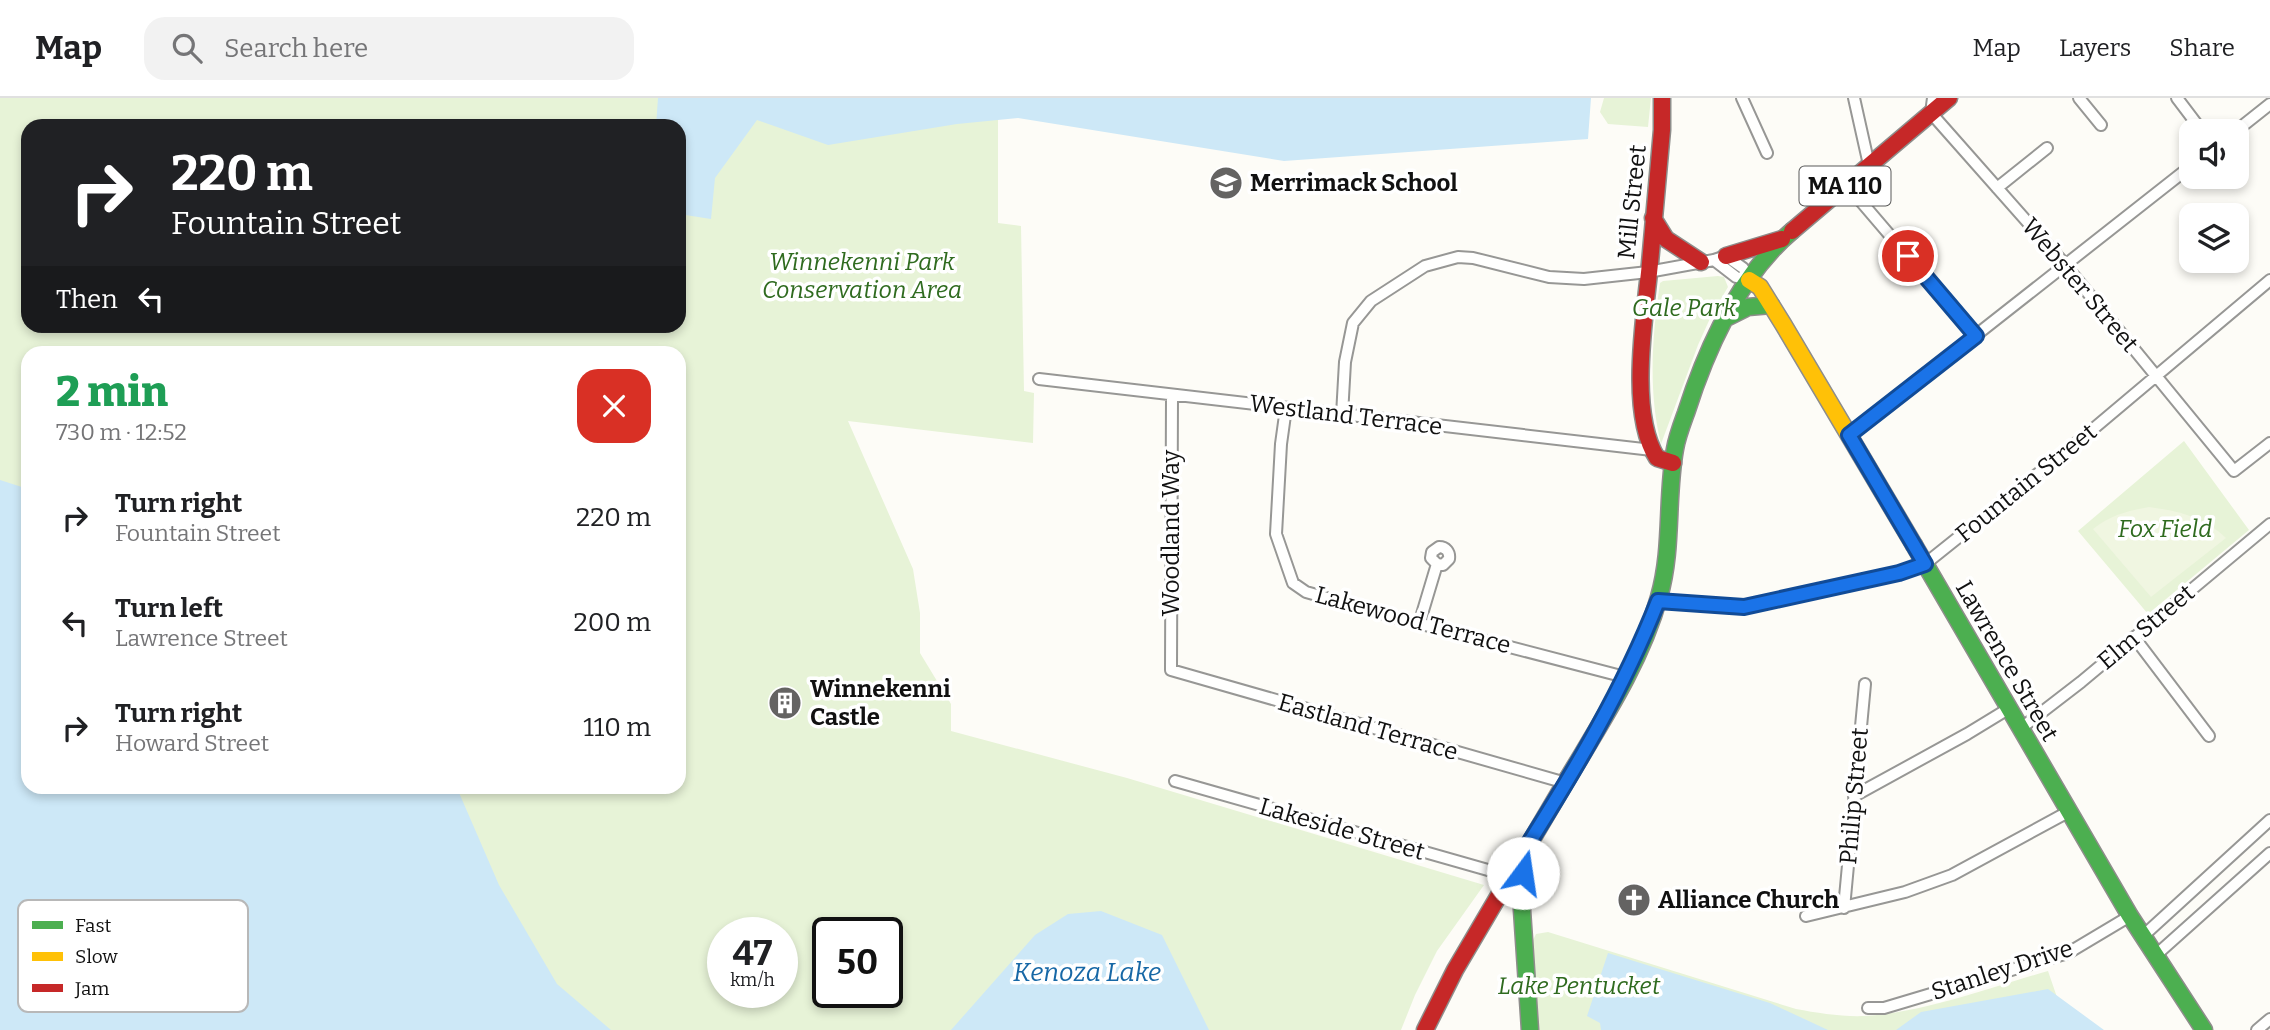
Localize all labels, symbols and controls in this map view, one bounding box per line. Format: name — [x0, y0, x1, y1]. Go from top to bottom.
search box — [144, 17, 634, 80]
text: Map — [35, 28, 102, 68]
icon: search — [168, 29, 206, 67]
text: Search here — [224, 33, 368, 64]
text: Map — [1973, 34, 2021, 62]
text: Layers — [2059, 34, 2131, 62]
text: Share — [2169, 34, 2235, 62]
map controls — [2179, 119, 2249, 273]
button: sound — [2179, 119, 2249, 189]
street label: Mill Street — [1612, 143, 1652, 261]
text: 220 m — [171, 144, 313, 203]
icon: right — [56, 147, 147, 238]
school or university icon: Merrimack School — [1207, 164, 1245, 202]
road number: MA 110 — [1800, 166, 1890, 206]
place label: Merrimack School — [1250, 169, 1458, 197]
button: layers — [2179, 203, 2249, 273]
text: Fountain Street — [171, 204, 401, 242]
street label: Webster Street — [2016, 212, 2144, 358]
pin — [1878, 226, 1938, 286]
icon: arrive — [1889, 237, 1927, 275]
park label: Winnekenni Park Conservation Area — [762, 248, 962, 304]
icon: left — [132, 280, 170, 318]
text: Then — [56, 284, 118, 315]
park label: Gale Park — [1632, 294, 1737, 322]
text: 2 min — [56, 367, 168, 417]
button: close — [577, 369, 651, 443]
street label: Westland Terrace — [1248, 389, 1444, 441]
text: 730 m · 12:52 — [56, 418, 187, 446]
street label: Fountain Street — [1950, 418, 2102, 548]
street label: Woodland Way — [1157, 450, 1185, 616]
text: Turn right — [115, 488, 242, 519]
icon: right — [56, 499, 94, 537]
text: 220 m — [576, 502, 651, 533]
park label: Fox Field — [2118, 515, 2212, 543]
text: Fountain Street — [115, 519, 281, 547]
street label: Lawrence Street — [1950, 576, 2064, 746]
street label: Elm Street — [2092, 578, 2200, 675]
street label: Lakewood Terrace — [1312, 580, 1514, 660]
text: Turn left — [115, 593, 223, 624]
icon: left — [56, 604, 94, 642]
text: 200 m — [574, 607, 651, 638]
text: Lawrence Street — [115, 624, 288, 652]
place label: Winnekenni Castle — [810, 675, 951, 731]
building icon: Winnekenni Castle — [766, 684, 804, 722]
street label: Eastland Terrace — [1275, 688, 1461, 766]
text: Turn right — [115, 698, 242, 729]
icon: right — [56, 709, 94, 747]
text: 110 m — [583, 712, 651, 743]
street label: Philip Street — [1834, 726, 1874, 865]
text: Howard Street — [115, 729, 269, 757]
street label: Lakeside Street — [1256, 792, 1428, 866]
position arrow — [1486, 836, 1560, 910]
church icon: Alliance Church — [1615, 881, 1653, 919]
place label: Alliance Church — [1658, 886, 1839, 914]
legend — [18, 900, 248, 1012]
text: Fast — [75, 914, 112, 937]
speed limit sign: 50 — [812, 917, 903, 1008]
text: 47 — [733, 932, 772, 974]
street label: Stanley Drive — [1928, 934, 2076, 1006]
text: Slow — [75, 945, 118, 968]
water label: Kenoza Lake — [1013, 957, 1161, 988]
text: km/h — [730, 969, 775, 991]
park label: Lake Pentucket — [1498, 972, 1661, 1000]
text: Jam — [74, 977, 109, 1000]

